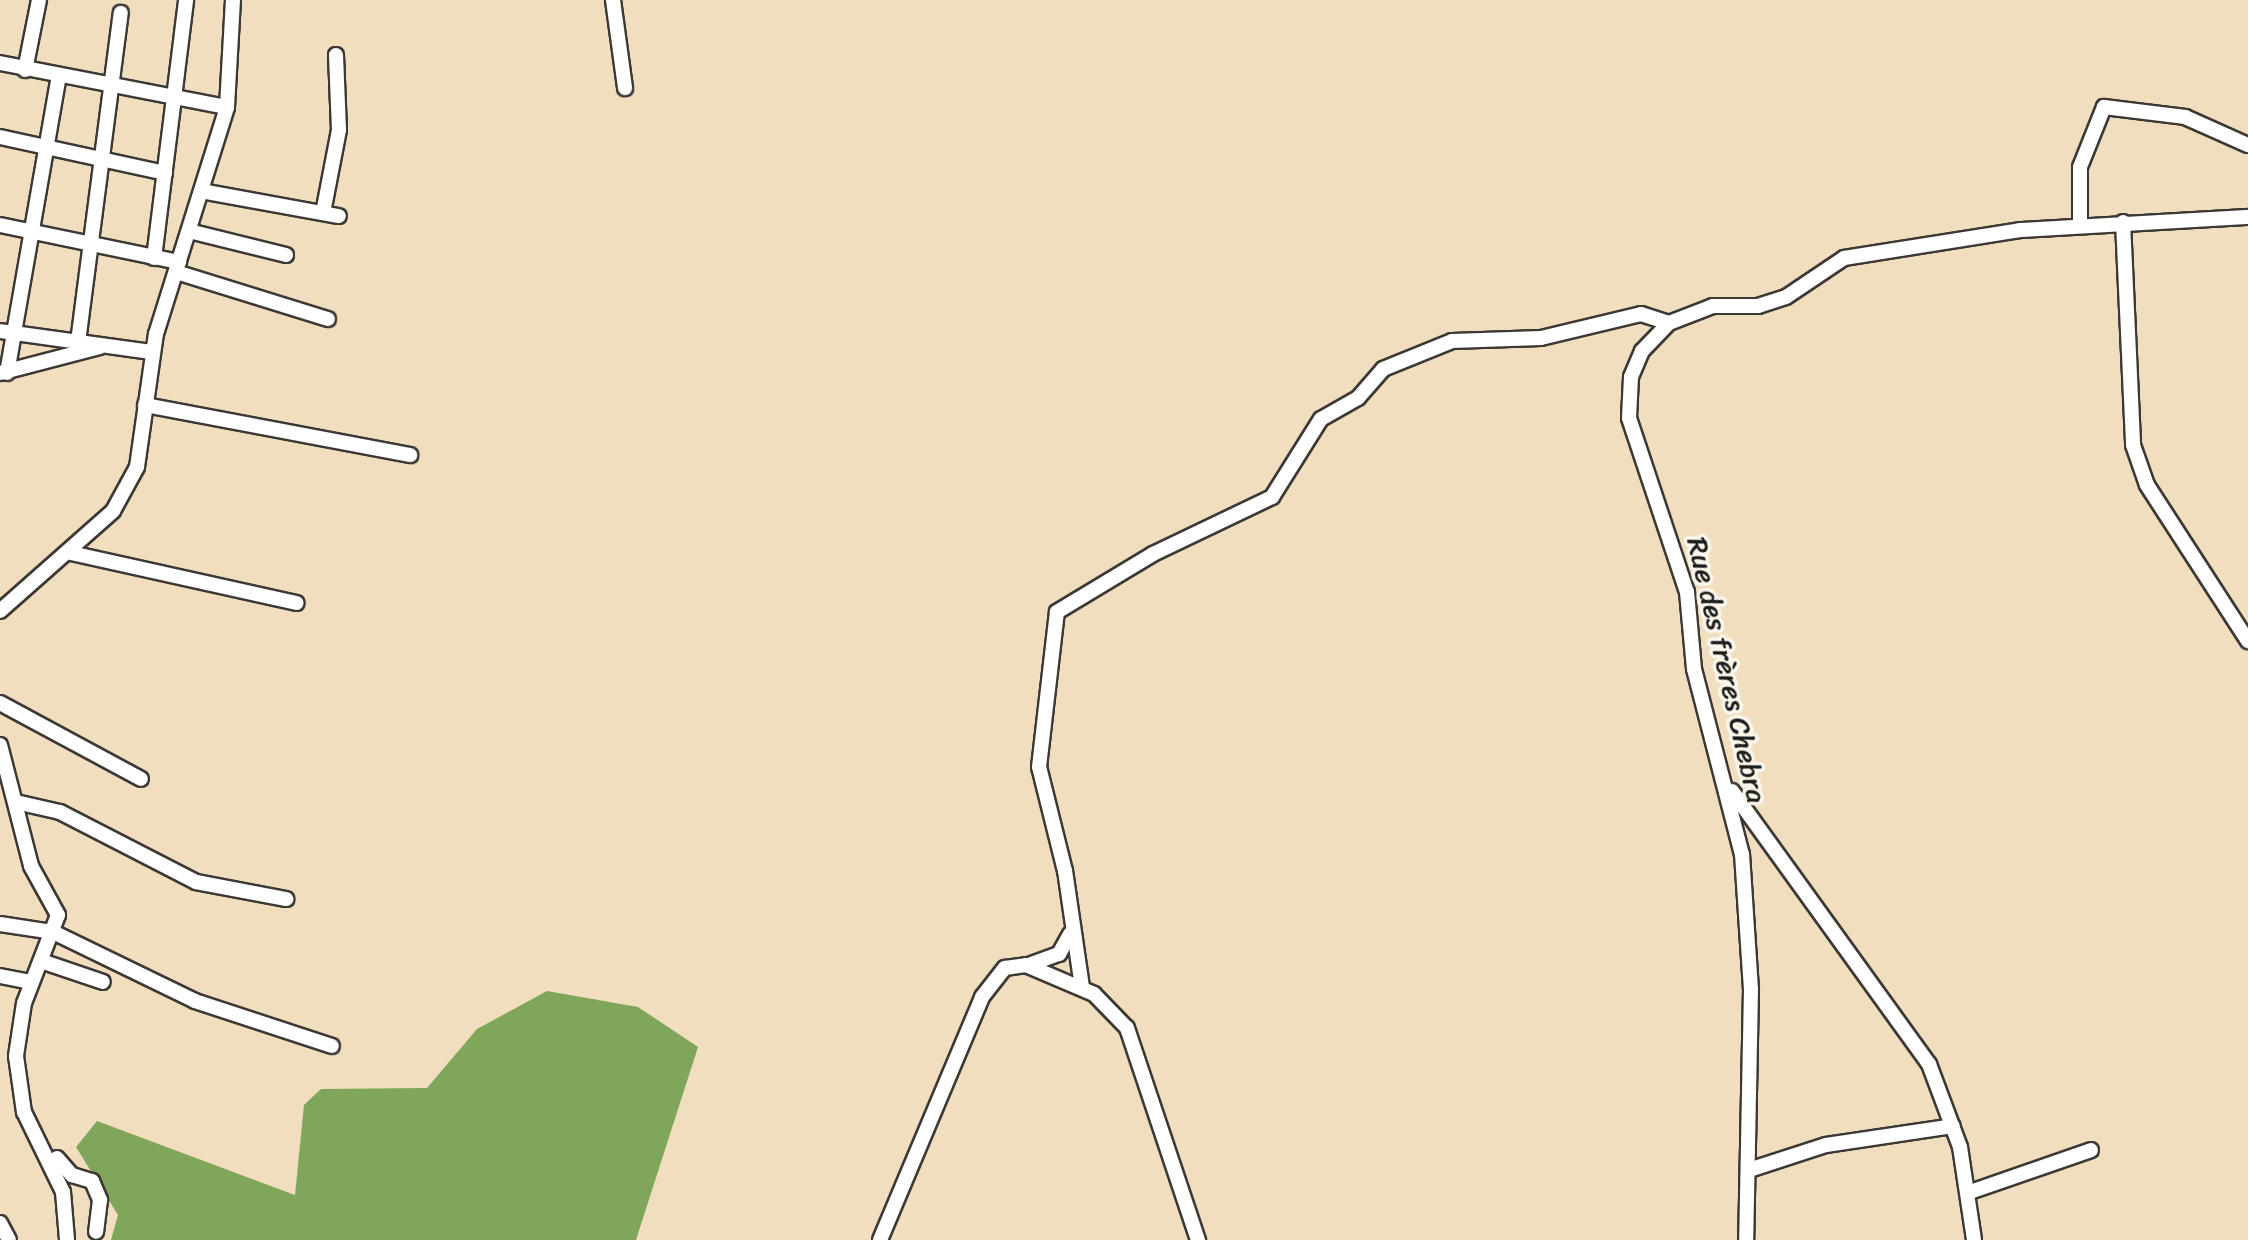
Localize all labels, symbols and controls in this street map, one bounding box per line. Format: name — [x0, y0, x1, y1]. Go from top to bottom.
street label: Rue des frères Chebra — [1680, 533, 1774, 807]

